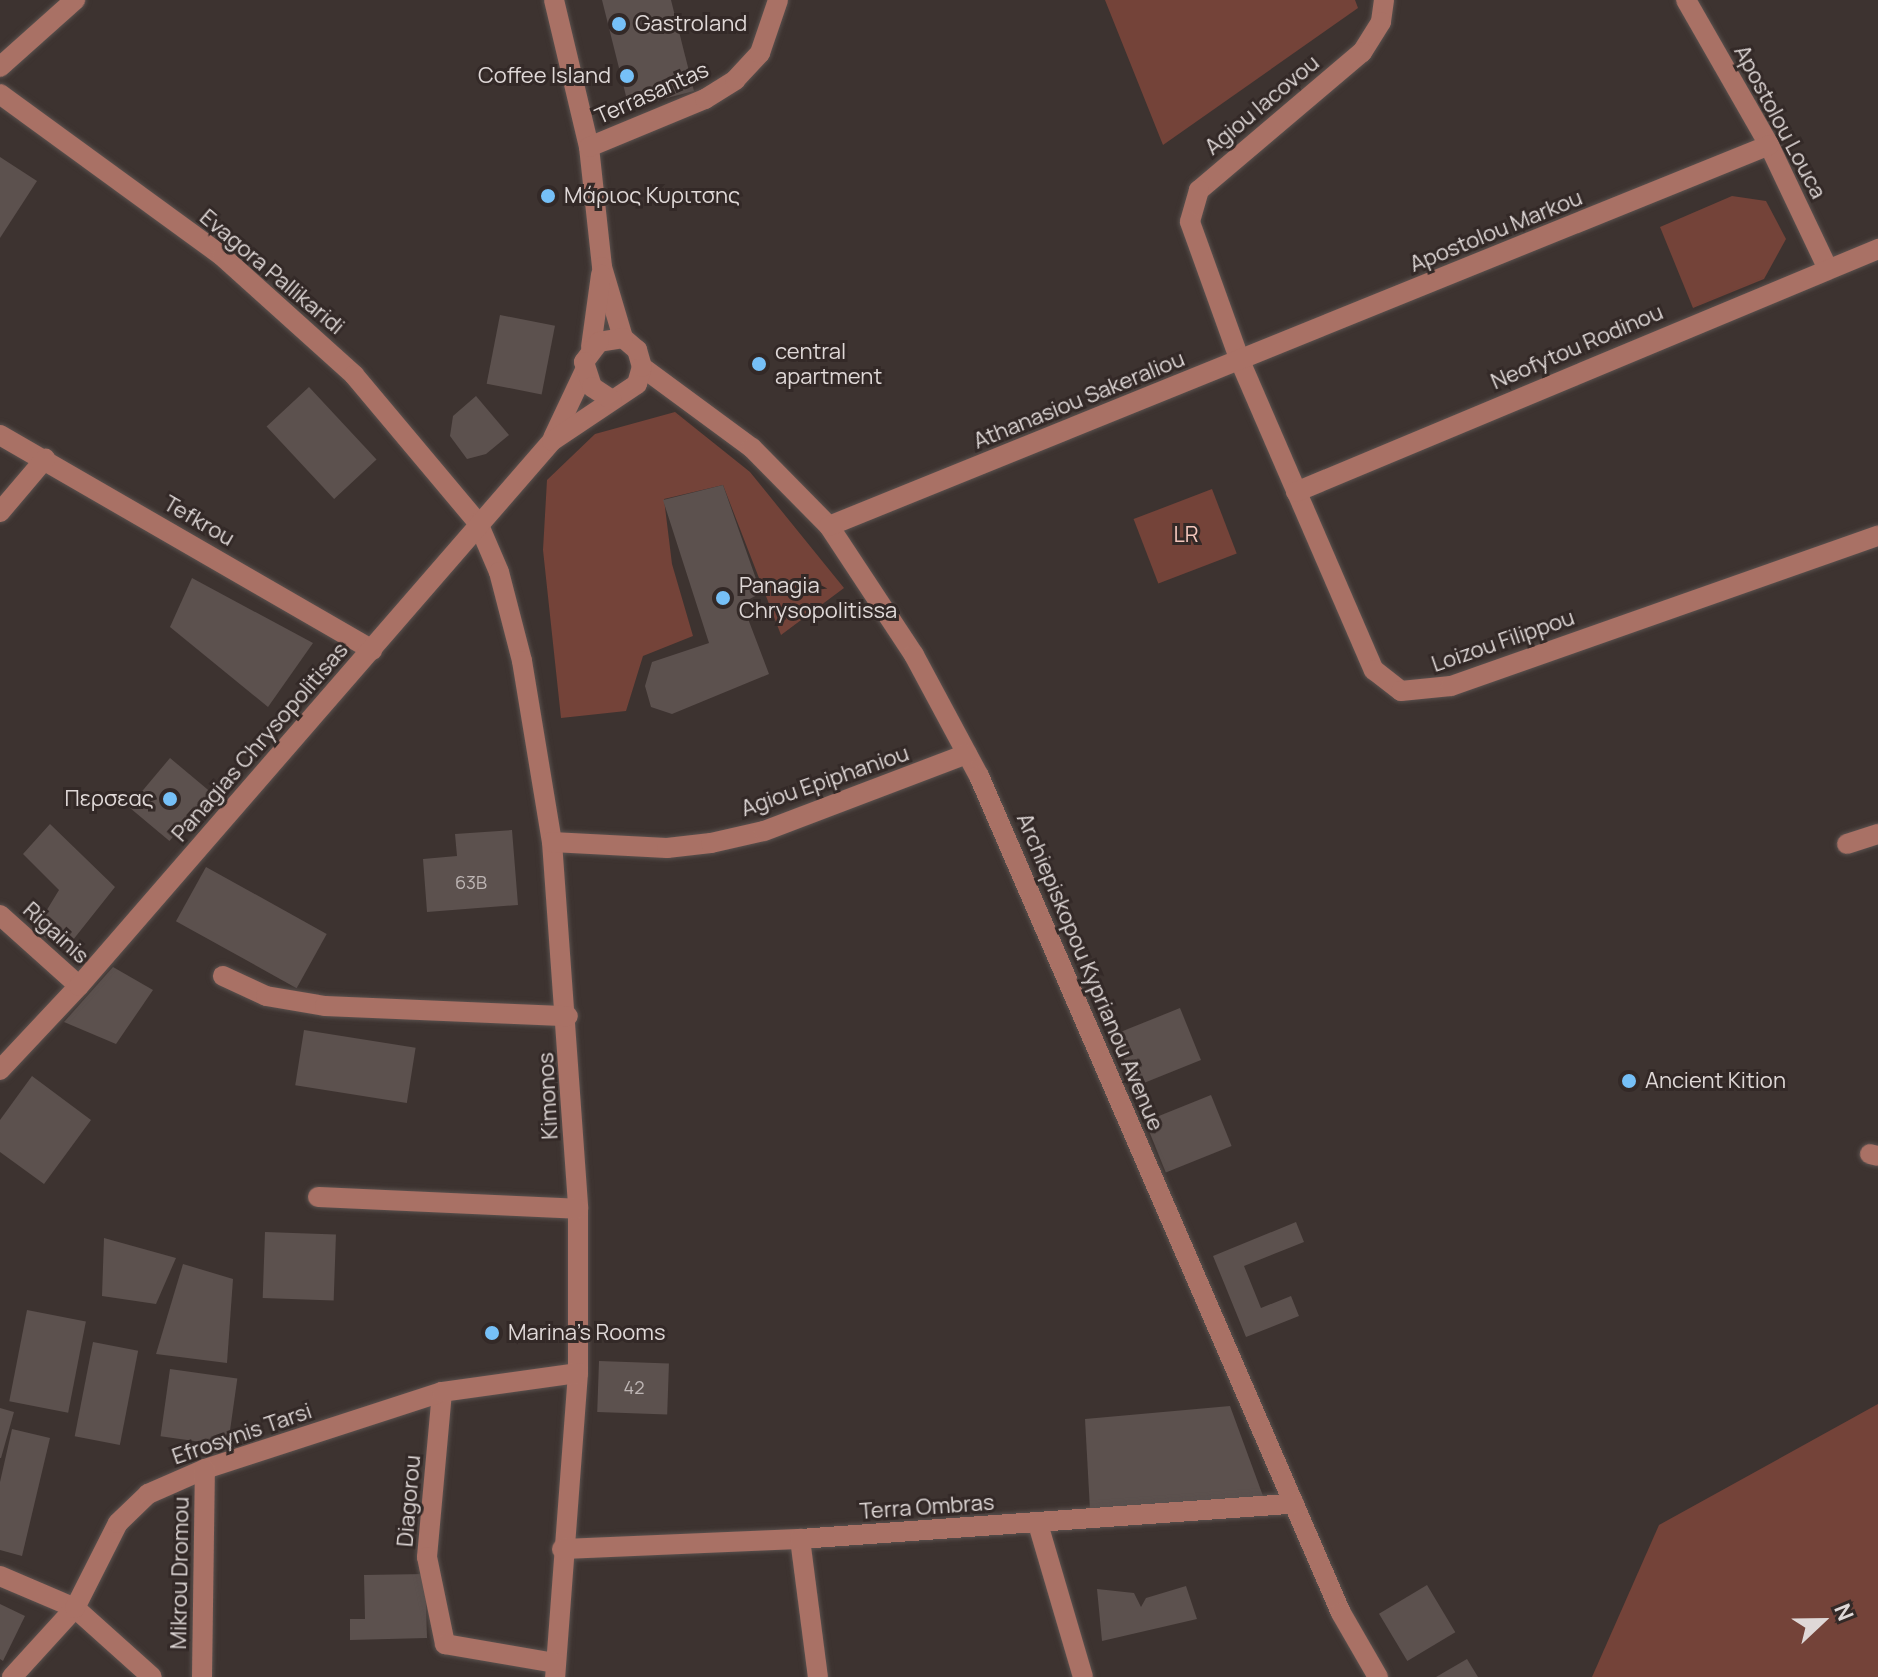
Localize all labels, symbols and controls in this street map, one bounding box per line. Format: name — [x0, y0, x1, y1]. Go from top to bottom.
place label: Gastroland — [635, 11, 747, 37]
marker: Gastroland — [610, 15, 628, 33]
street label: Apostolou Louca — [1728, 41, 1832, 203]
street label: Agiou Iacovou — [1199, 50, 1325, 160]
street label: Terrasantas — [591, 56, 713, 130]
place label: Coffee Island — [478, 63, 611, 89]
marker: Coffee Island — [618, 67, 636, 85]
place label: Μάριος Κυριτσης — [564, 183, 740, 209]
street label: Apostolou Markou — [1406, 184, 1586, 278]
marker: Μάριος Κυριτσης — [539, 187, 557, 205]
street label: Evagora Pallikaridi — [194, 204, 350, 340]
street label: Neofytou Rodinou — [1487, 299, 1667, 395]
place label: central apartment — [775, 338, 882, 390]
street label: Athanasiou Sakeraliou — [970, 346, 1188, 454]
marker: central apartment — [750, 355, 768, 373]
street label: Tefkrou — [159, 490, 239, 552]
park label: LR — [1173, 522, 1199, 548]
place label: Panagia Chrysopolitissa — [739, 572, 897, 624]
marker: Panagia Chrysopolitissa — [714, 589, 732, 607]
street label: Loizou Filippou — [1428, 604, 1578, 678]
street label: Panagias Chrysopolitisas — [166, 637, 354, 847]
street label: Agiou Epiphaniou — [738, 740, 912, 822]
place label: Περσεας — [64, 786, 154, 812]
marker: Περσεας — [161, 790, 179, 808]
street label: Archiepiskopou Kyprianou Avenue — [1011, 809, 1169, 1135]
house number: 63B — [455, 871, 487, 893]
street label: Rigainis — [18, 897, 94, 969]
street label: Kimonos — [533, 1052, 563, 1140]
place label: Ancient Kition — [1645, 1068, 1786, 1094]
marker: Ancient Kition — [1620, 1072, 1638, 1090]
place label: Marina's Rooms — [508, 1320, 666, 1346]
marker: Marina's Rooms — [483, 1324, 501, 1342]
house number: 42 — [624, 1376, 644, 1398]
street label: Efrosynis Tarsi — [169, 1398, 315, 1470]
street label: Diagorou — [392, 1454, 426, 1548]
street label: Terra Ombras — [859, 1489, 995, 1525]
street label: Mikrou Dromou — [165, 1496, 195, 1650]
north arrow — [1782, 1581, 1862, 1661]
text: N — [1827, 1599, 1861, 1625]

